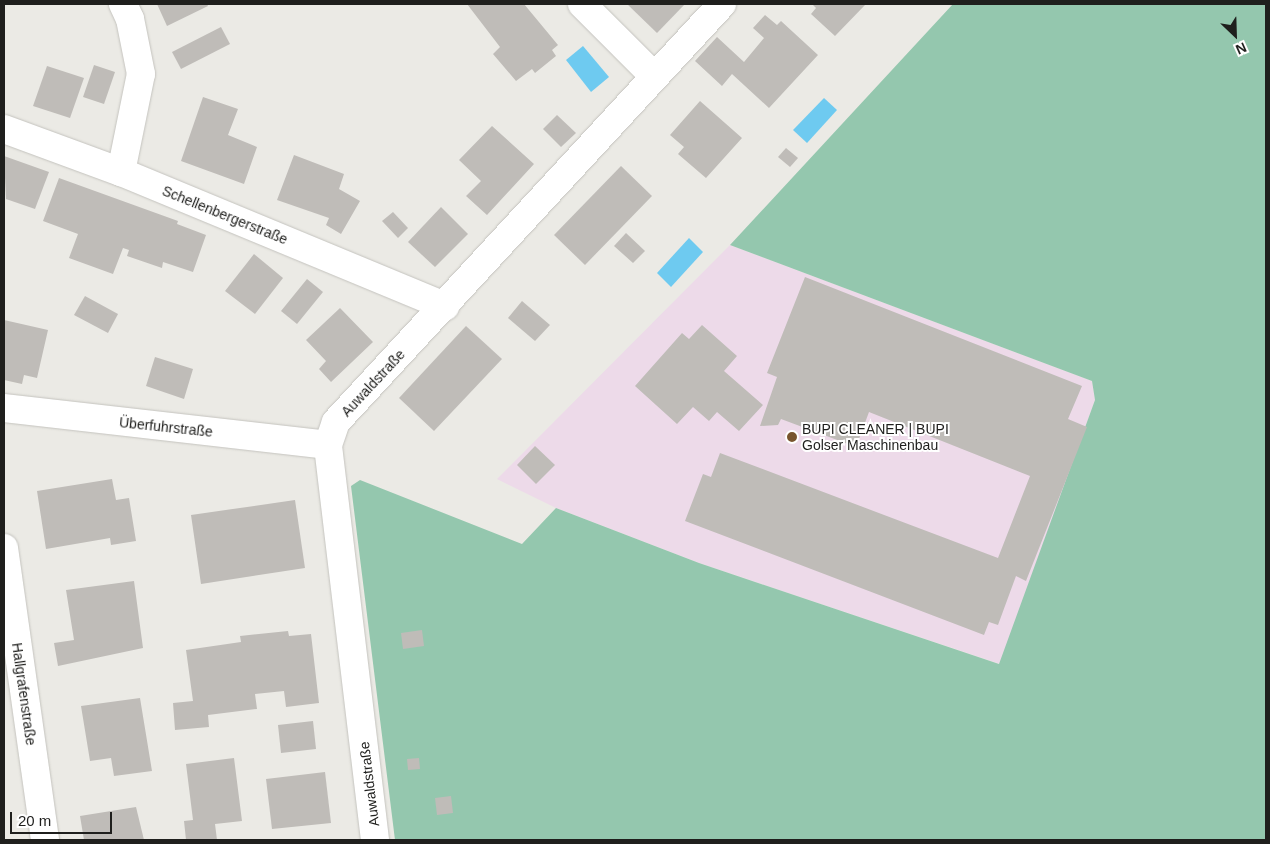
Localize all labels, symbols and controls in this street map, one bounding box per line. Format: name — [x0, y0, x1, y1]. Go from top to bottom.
north arrow — [1210, 10, 1260, 60]
text: N — [1233, 39, 1249, 58]
street label: Schellenbergerstraße — [160, 182, 290, 248]
street label: Auwaldstraße — [338, 346, 408, 420]
street label: Überfuhrstraße — [118, 414, 214, 440]
place label: BUPI CLEANER | BUPI Golser Maschinenbau — [802, 421, 949, 454]
marker: BUPI CLEANER | BUPI Golser Maschinenbau — [786, 431, 798, 443]
street label: Hallgrafenstraße — [8, 642, 40, 746]
street label: Auwaldstraße — [355, 740, 383, 828]
scale bar — [12, 802, 115, 834]
text: 20 m — [18, 812, 51, 829]

